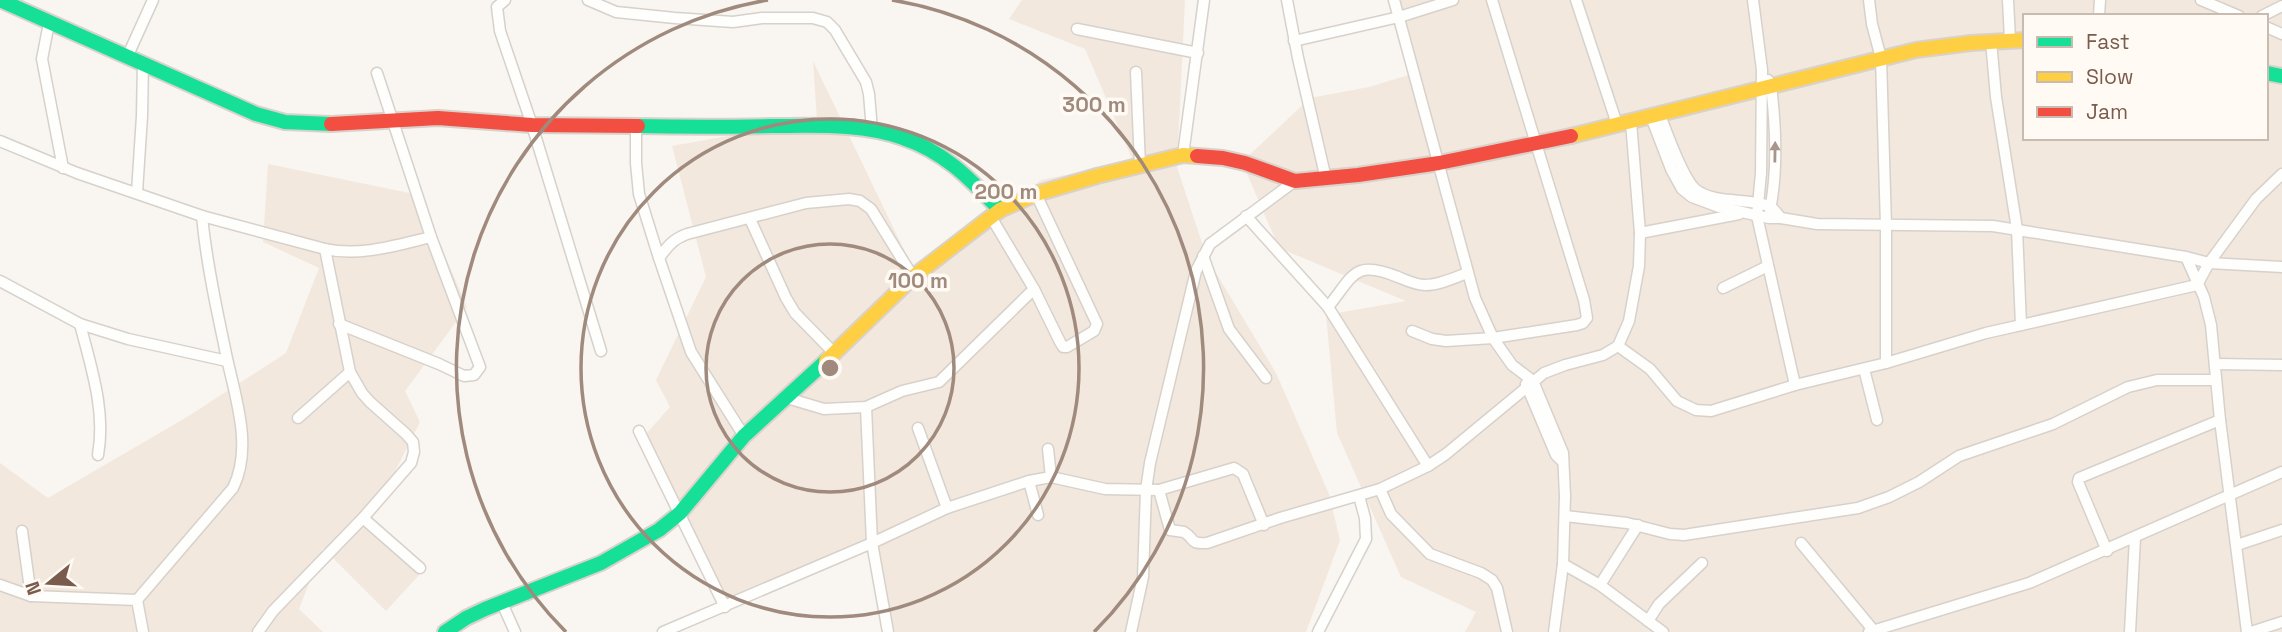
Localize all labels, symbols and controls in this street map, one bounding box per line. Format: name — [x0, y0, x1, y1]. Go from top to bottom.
legend — [2023, 14, 2268, 140]
text: Fast — [2086, 28, 2130, 55]
text: Slow — [2086, 63, 2134, 90]
text: 300 m — [1062, 91, 1126, 118]
text: Jam — [2086, 98, 2128, 125]
one-way arrow — [1769, 141, 1781, 163]
text: 200 m — [975, 178, 1037, 205]
text: 100 m — [888, 267, 948, 294]
centre of rings — [818, 356, 842, 380]
north arrow — [14, 548, 84, 618]
text: N — [19, 578, 47, 598]

